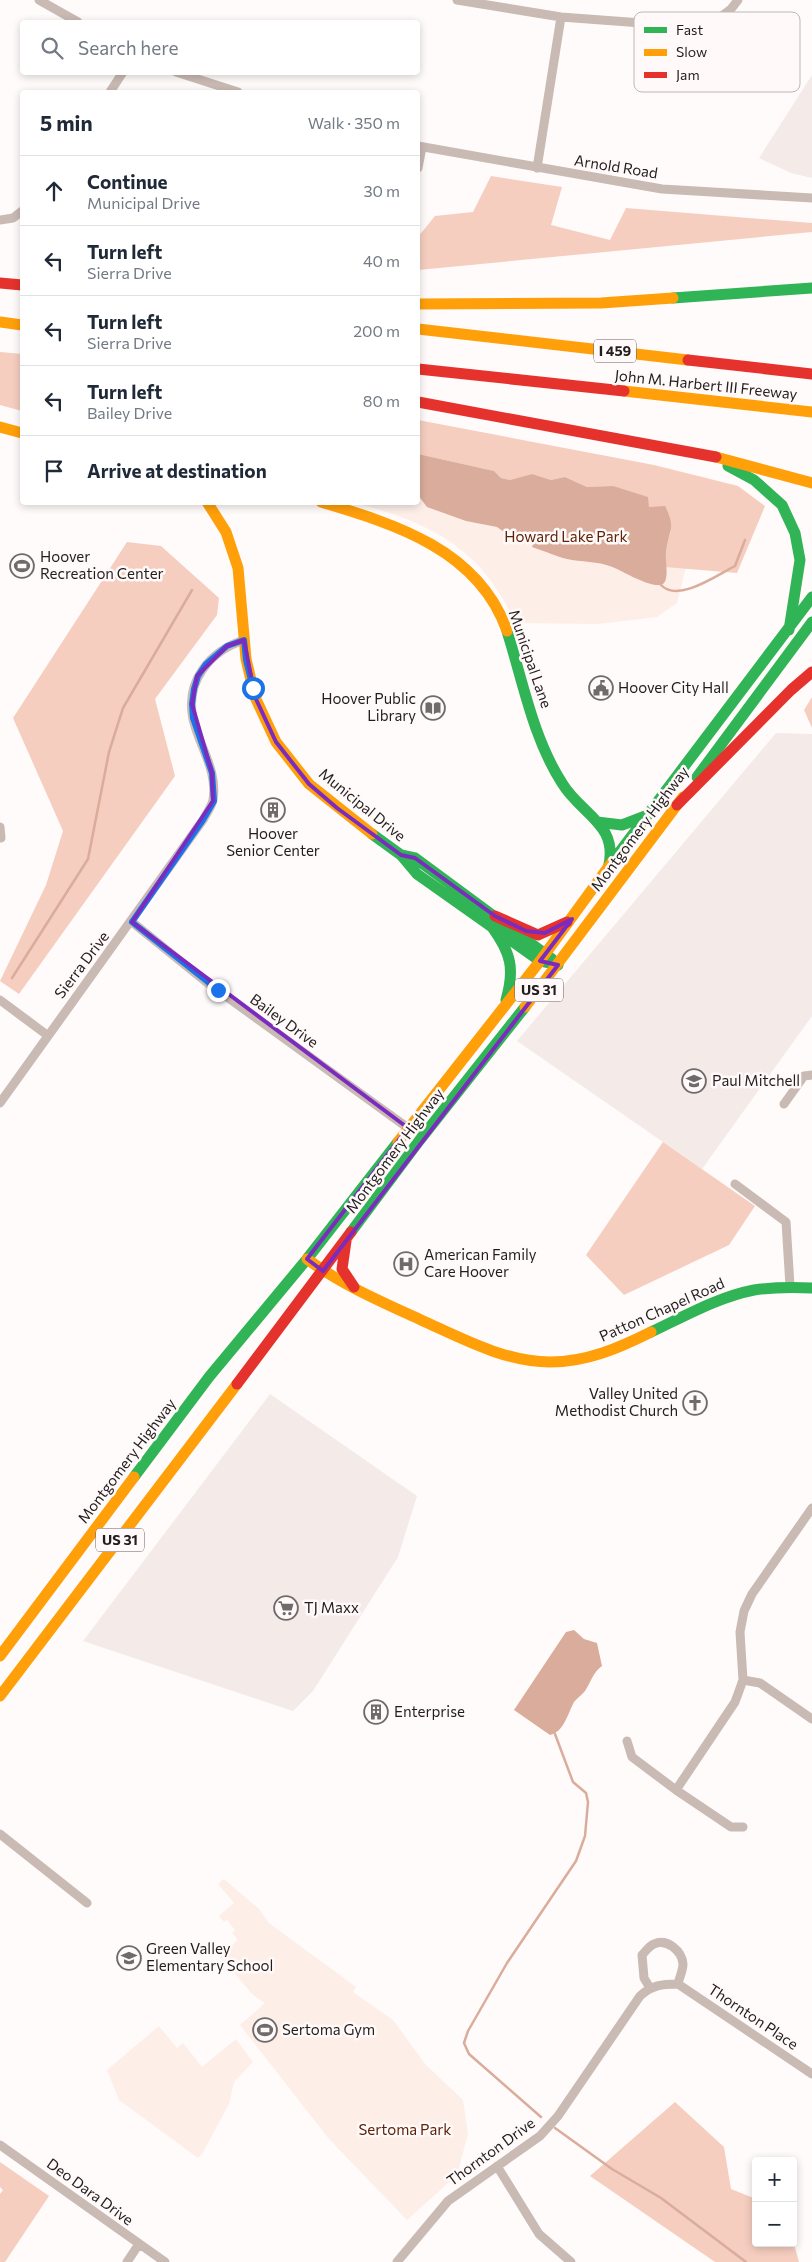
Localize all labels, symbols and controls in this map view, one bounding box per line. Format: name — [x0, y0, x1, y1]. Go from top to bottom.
legend — [634, 12, 800, 92]
search box — [20, 20, 420, 75]
text: Fast — [676, 21, 703, 38]
icon: search — [38, 34, 66, 62]
text: Search here — [78, 36, 178, 59]
text: Slow — [676, 43, 707, 60]
text: Jam — [676, 66, 700, 83]
text: 5 min — [40, 110, 93, 135]
text: Walk · 350 m — [308, 113, 400, 132]
street label: Arnold Road — [573, 151, 659, 181]
text: Continue — [87, 170, 167, 193]
icon: ahead — [40, 177, 68, 205]
text: 30 m — [363, 181, 400, 200]
text: Municipal Drive — [87, 193, 200, 212]
text: Turn left — [87, 240, 162, 263]
icon: left — [40, 247, 68, 275]
text: 40 m — [363, 251, 400, 270]
text: Sierra Drive — [87, 263, 172, 282]
text: Turn left — [87, 310, 162, 333]
icon: left — [40, 317, 68, 345]
text: 200 m — [353, 321, 400, 340]
text: Sierra Drive — [87, 333, 172, 352]
road number: I 459 — [594, 340, 636, 362]
street label: John M. Harbert III Freeway — [614, 365, 799, 403]
text: Turn left — [87, 380, 162, 403]
icon: left — [40, 387, 68, 415]
text: 80 m — [363, 391, 400, 410]
text: Bailey Drive — [87, 403, 172, 422]
icon: arrive — [40, 457, 68, 485]
text: Arrive at destination — [87, 459, 267, 482]
park label: Howard Lake Park — [504, 527, 628, 545]
place label: Hoover Recreation Center — [40, 547, 164, 582]
sports icon: Hoover Recreation Center — [9, 553, 35, 579]
street label: Municipal Lane — [506, 607, 556, 710]
public building icon: Hoover City Hall — [588, 675, 614, 701]
route start — [242, 677, 265, 700]
place label: Hoover City Hall — [618, 678, 729, 696]
place label: Hoover Public Library — [321, 689, 416, 724]
library icon: Hoover Public Library — [420, 695, 446, 721]
street label: Montgomery Highway — [586, 762, 692, 894]
street label: Municipal Drive — [316, 764, 410, 845]
building icon: Hoover Senior Center — [260, 797, 286, 823]
place label: Hoover Senior Center — [226, 824, 320, 859]
street label: Sierra Drive — [50, 927, 112, 1002]
road number: US 31 — [515, 978, 563, 1002]
route end — [207, 979, 230, 1002]
street label: Bailey Drive — [247, 989, 322, 1051]
school or university icon: Paul Mitchell — [681, 1068, 707, 1094]
place label: Paul Mitchell — [712, 1071, 800, 1089]
street label: Montgomery Highway — [341, 1084, 447, 1216]
place label: American Family Care Hoover — [424, 1245, 537, 1280]
hospital icon: American Family Care Hoover — [393, 1251, 419, 1277]
street label: Patton Chapel Road — [596, 1273, 727, 1345]
place label: Valley United Methodist Church — [555, 1384, 678, 1419]
church icon: Valley United Methodist Church — [682, 1390, 708, 1416]
street label: Montgomery Highway — [73, 1394, 179, 1526]
road number: US 31 — [96, 1528, 144, 1552]
supermarket icon: TJ Maxx — [273, 1595, 299, 1621]
place label: TJ Maxx — [304, 1598, 359, 1616]
building icon: Enterprise — [363, 1699, 389, 1725]
place label: Enterprise — [394, 1702, 465, 1720]
place label: Green Valley Elementary School — [146, 1939, 273, 1974]
school or university icon: Green Valley Elementary School — [116, 1945, 142, 1971]
street label: Thornton Place — [705, 1979, 802, 2053]
sports icon: Sertoma Gym — [252, 2017, 278, 2043]
place label: Sertoma Gym — [282, 2020, 375, 2038]
street label: Thornton Drive — [443, 2113, 538, 2189]
park label: Sertoma Park — [359, 2120, 451, 2138]
street label: Deo Dara Drive — [44, 2154, 137, 2229]
map controls — [752, 2157, 797, 2247]
button: + — [752, 2157, 797, 2202]
button: − — [752, 2202, 797, 2247]

